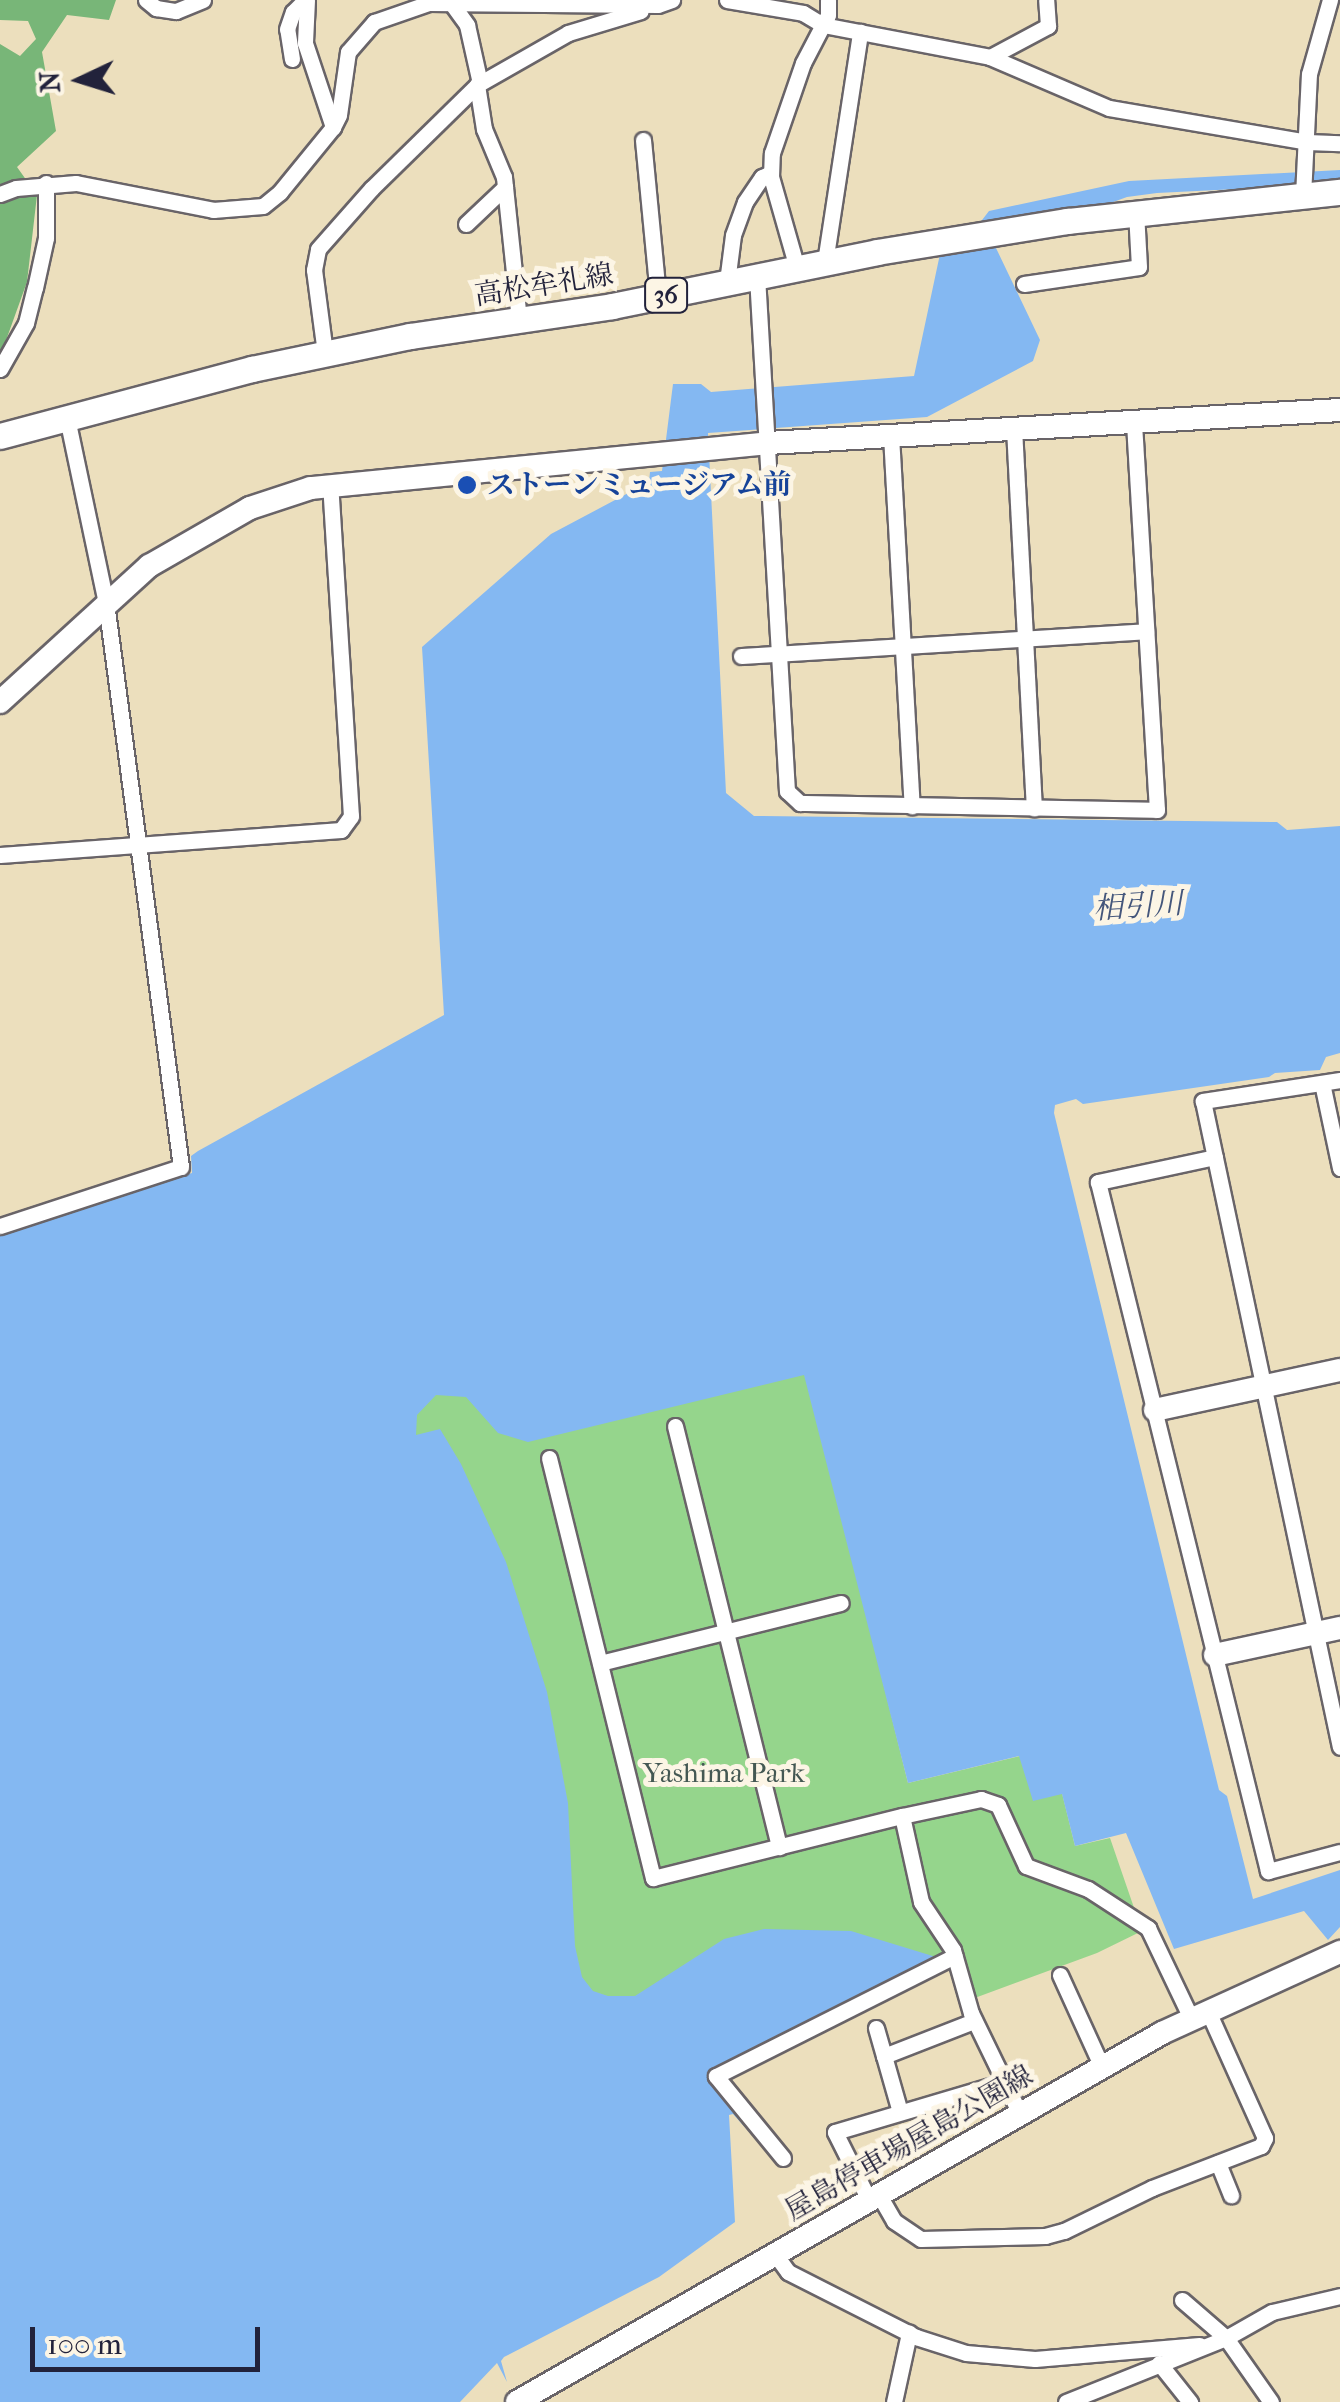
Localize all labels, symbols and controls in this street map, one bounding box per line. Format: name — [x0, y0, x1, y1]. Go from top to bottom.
north arrow — [30, 30, 130, 130]
text: N — [32, 70, 67, 94]
street label: 高松牟礼線 — [472, 257, 616, 313]
road number: 36 — [644, 275, 688, 315]
place label: ストーンミュージアム前 — [487, 468, 795, 502]
marker: ストーンミュージアム前 — [456, 474, 478, 496]
water label: 相引川 — [1092, 886, 1184, 928]
park label: Yashima Park — [643, 1756, 805, 1790]
street label: 屋島停車場屋島公園線 — [779, 2058, 1039, 2228]
scale bar — [35, 2307, 265, 2369]
text: 100 m — [47, 2327, 122, 2362]

